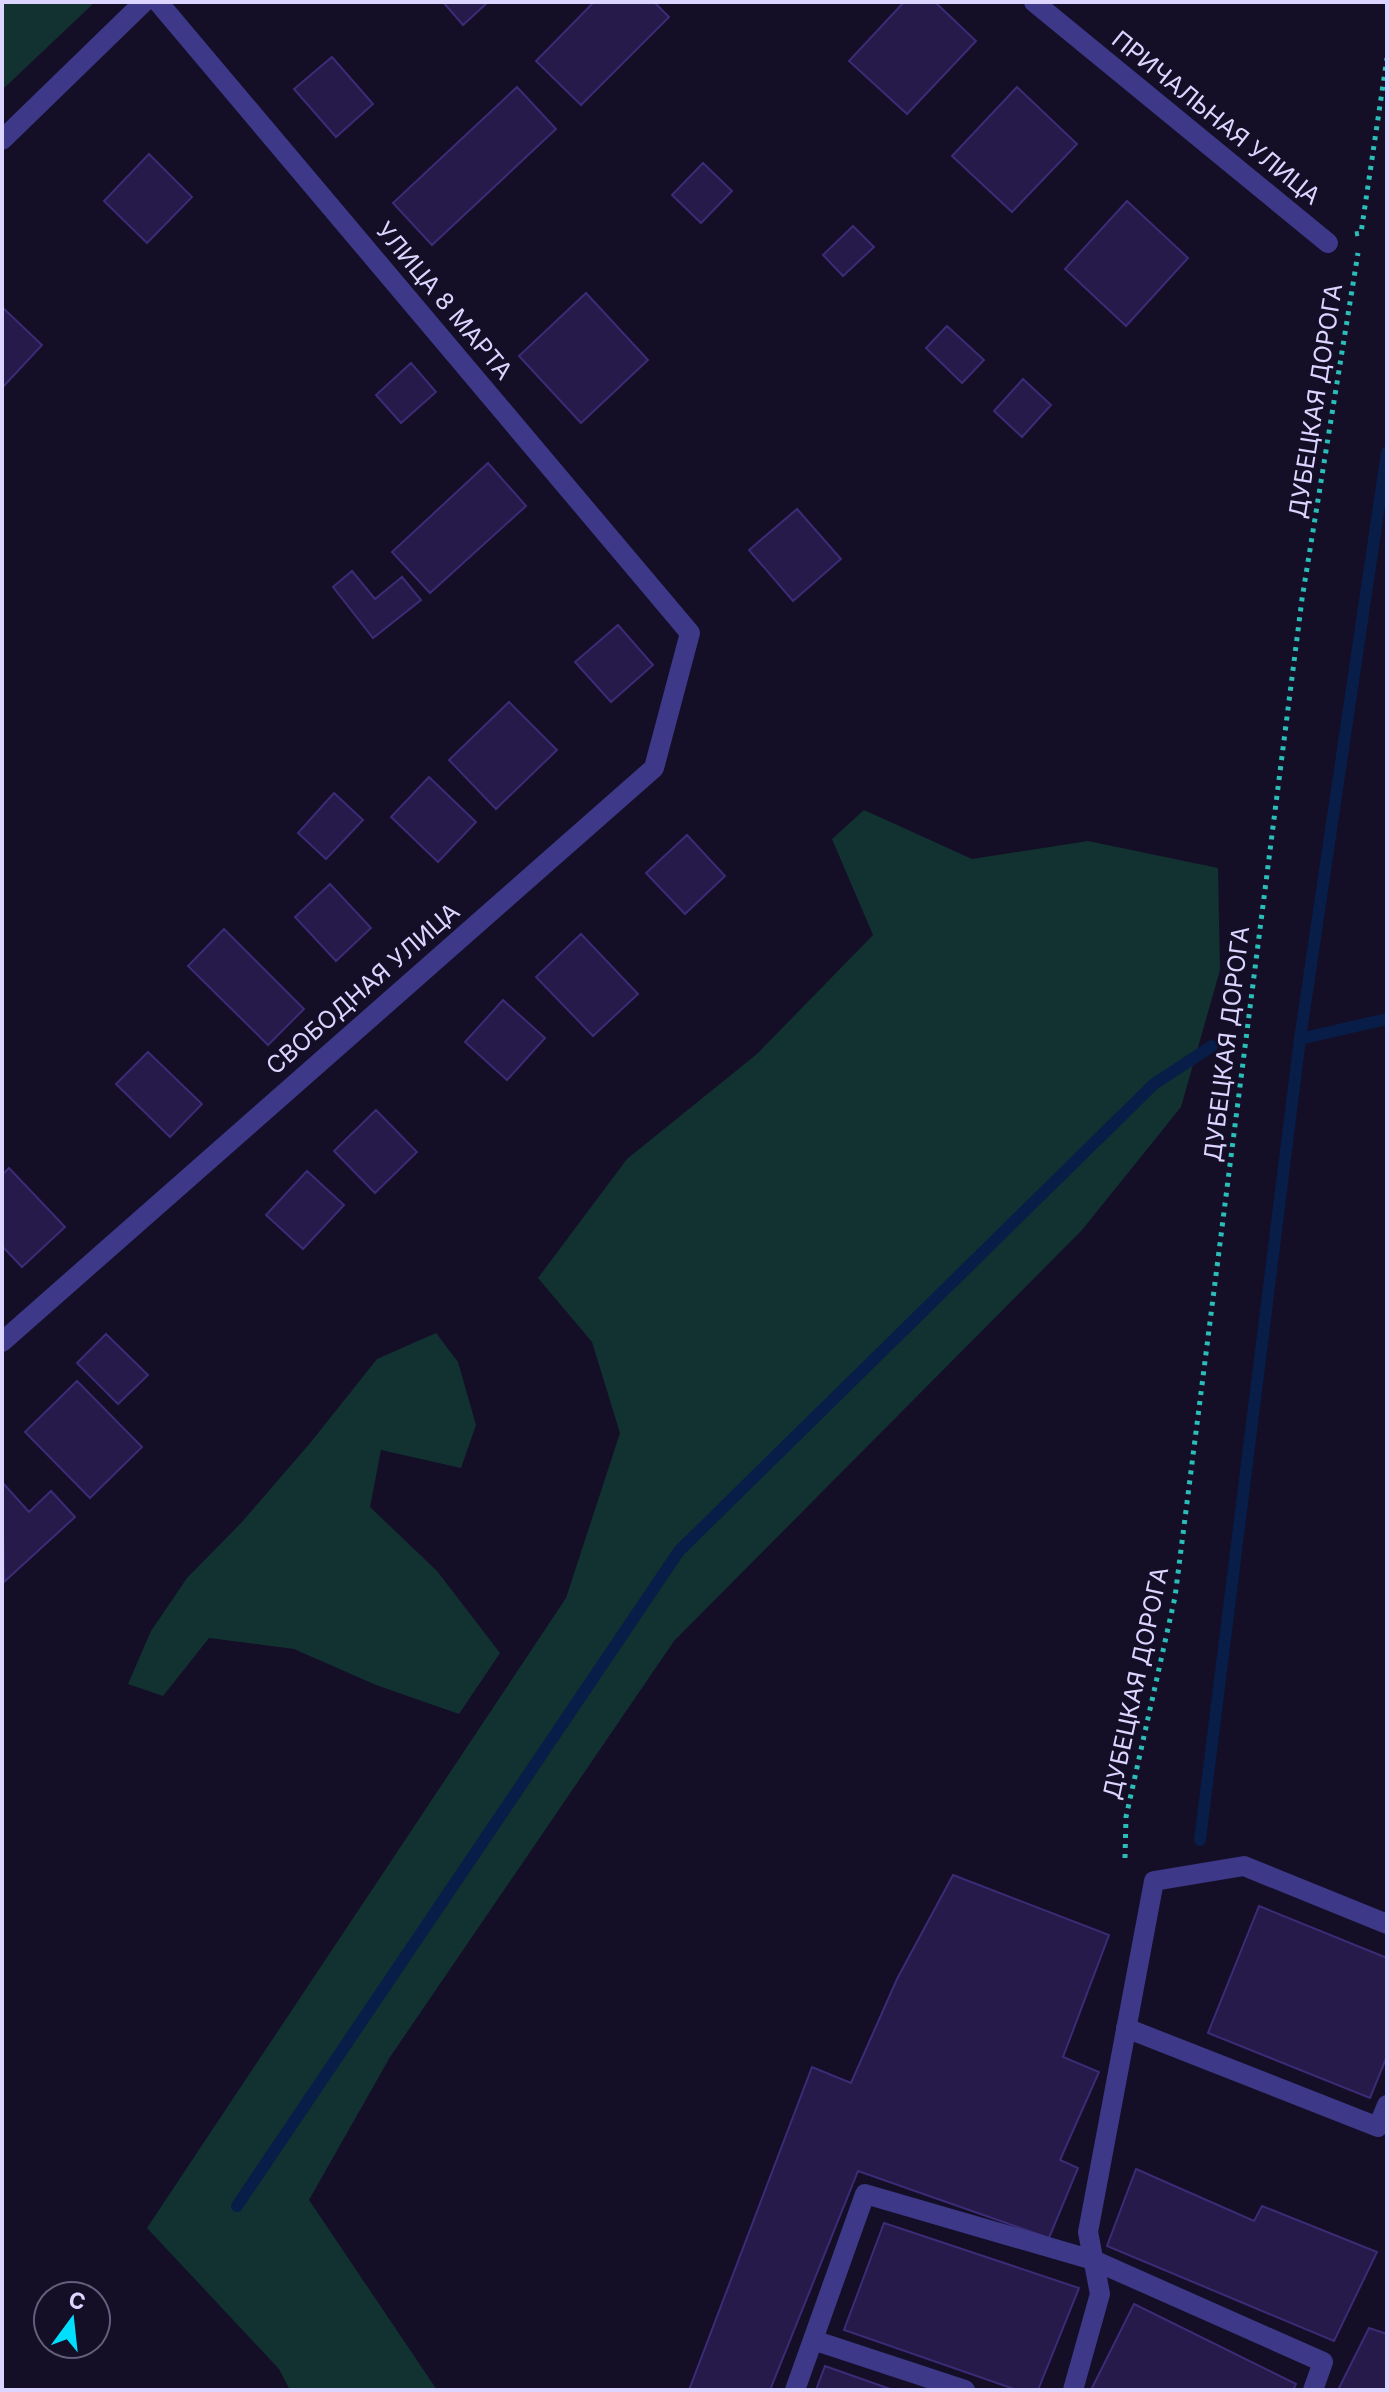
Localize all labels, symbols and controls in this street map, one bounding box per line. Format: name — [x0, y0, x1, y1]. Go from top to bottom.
street label: ПРИЧАЛЬНАЯ УЛИЦА — [1106, 25, 1326, 211]
street label: УЛИЦА 8 МАРТА — [370, 216, 519, 385]
street label: ДУБЕЦКАЯ ДОРОГА — [1283, 282, 1348, 520]
street label: СВОБОДНАЯ УЛИЦА — [260, 897, 465, 1080]
street label: ДУБЕЦКАЯ ДОРОГА — [1198, 925, 1255, 1163]
street label: ДУБЕЦКАЯ ДОРОГА — [1097, 1564, 1174, 1802]
north arrow — [32, 2280, 112, 2360]
text: С — [66, 2286, 88, 2315]

